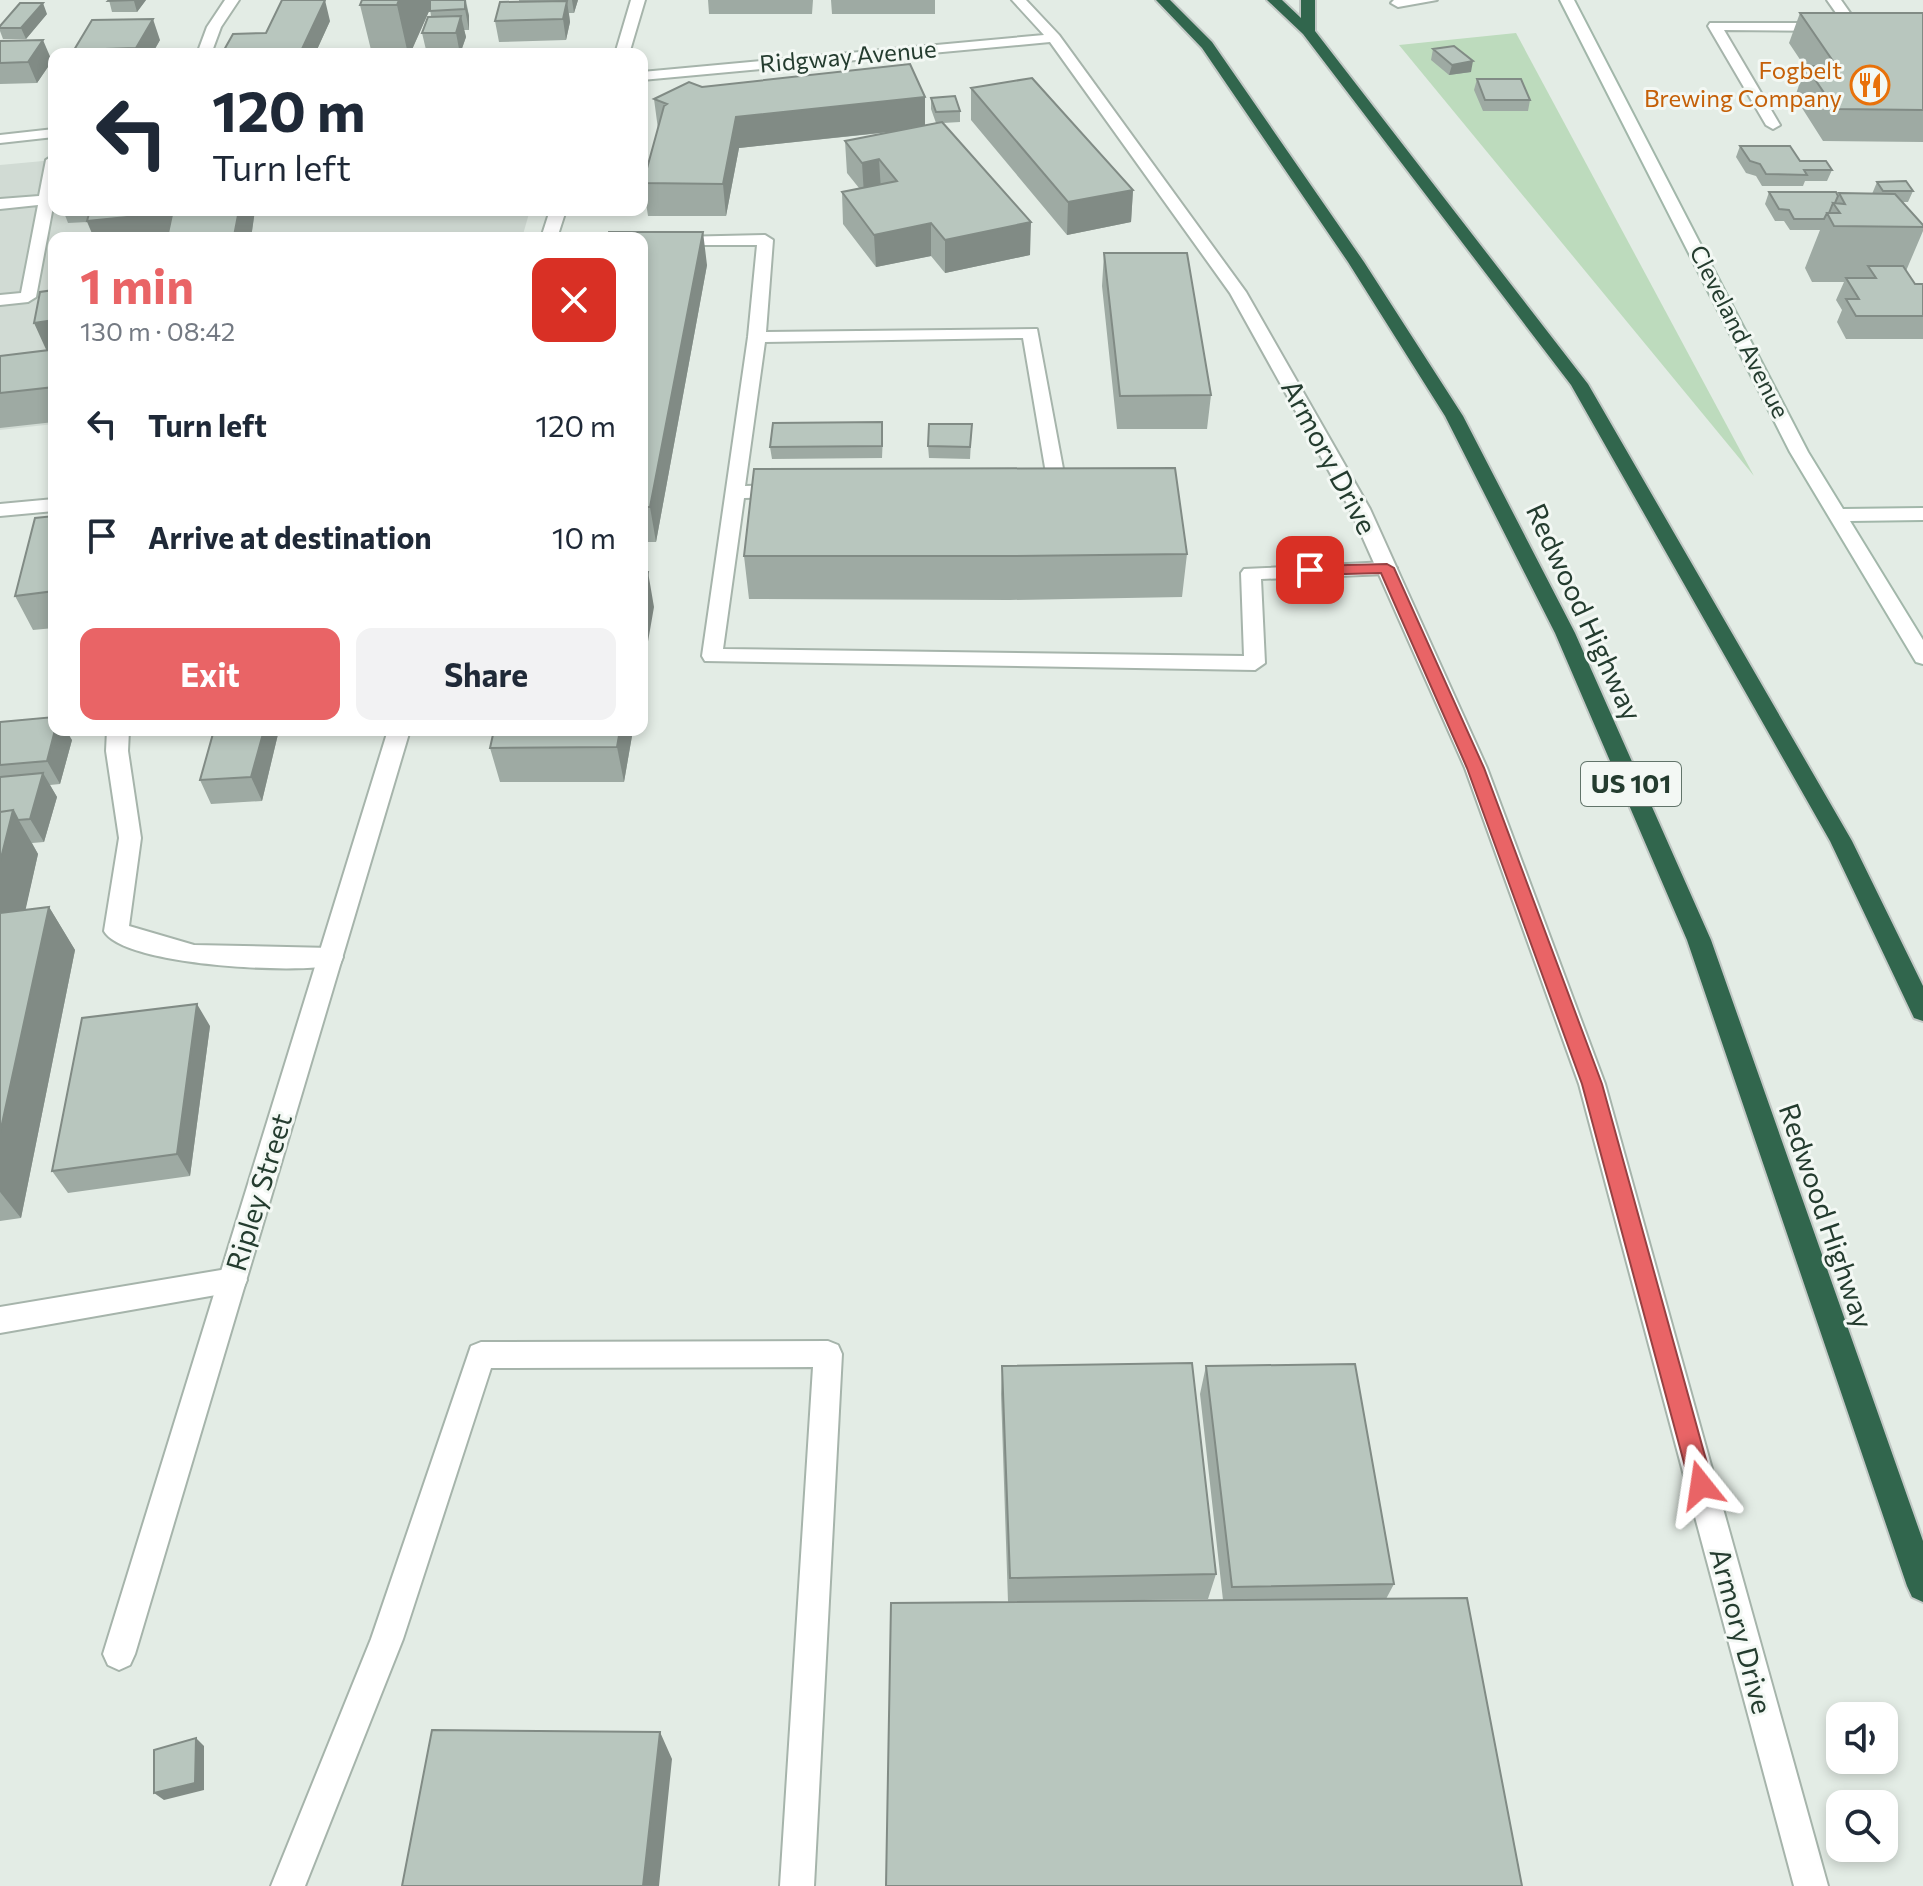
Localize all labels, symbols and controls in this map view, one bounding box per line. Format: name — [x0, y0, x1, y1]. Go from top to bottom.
street label: Ridgway Avenue — [758, 33, 937, 78]
place label: Fogbelt Brewing Company — [1644, 55, 1842, 112]
restaurant icon: Fogbelt Brewing Company — [1849, 64, 1891, 106]
text: 120 m — [212, 75, 366, 144]
icon: left — [80, 80, 184, 184]
text: Turn left — [212, 144, 351, 188]
street label: Cleveland Avenue — [1684, 240, 1796, 423]
text: 1 min — [80, 255, 194, 314]
button: close — [532, 258, 616, 342]
text: 130 m · 08:42 — [80, 315, 235, 346]
street label: Armory Drive — [1275, 373, 1385, 540]
icon: left — [80, 402, 124, 446]
text: Turn left — [148, 406, 267, 443]
text: 120 m — [535, 406, 616, 443]
street label: Redwood Highway — [1520, 498, 1650, 726]
icon: arrive — [80, 514, 124, 558]
text: Arrive at destination — [148, 518, 432, 555]
text: 10 m — [552, 518, 616, 555]
pin — [1276, 536, 1344, 604]
icon: arrive — [1288, 548, 1332, 592]
button: Exit — [80, 628, 340, 720]
button: Share — [356, 628, 616, 720]
road number: US 101 — [1581, 762, 1681, 806]
street label: Redwood Highway — [1772, 1099, 1881, 1333]
street label: Ripley Street — [218, 1109, 298, 1275]
position arrow — [1659, 1443, 1743, 1527]
street label: Armory Drive — [1703, 1544, 1780, 1717]
map controls — [1826, 1702, 1898, 1862]
button: sound — [1826, 1702, 1898, 1774]
button: search — [1826, 1790, 1898, 1862]

